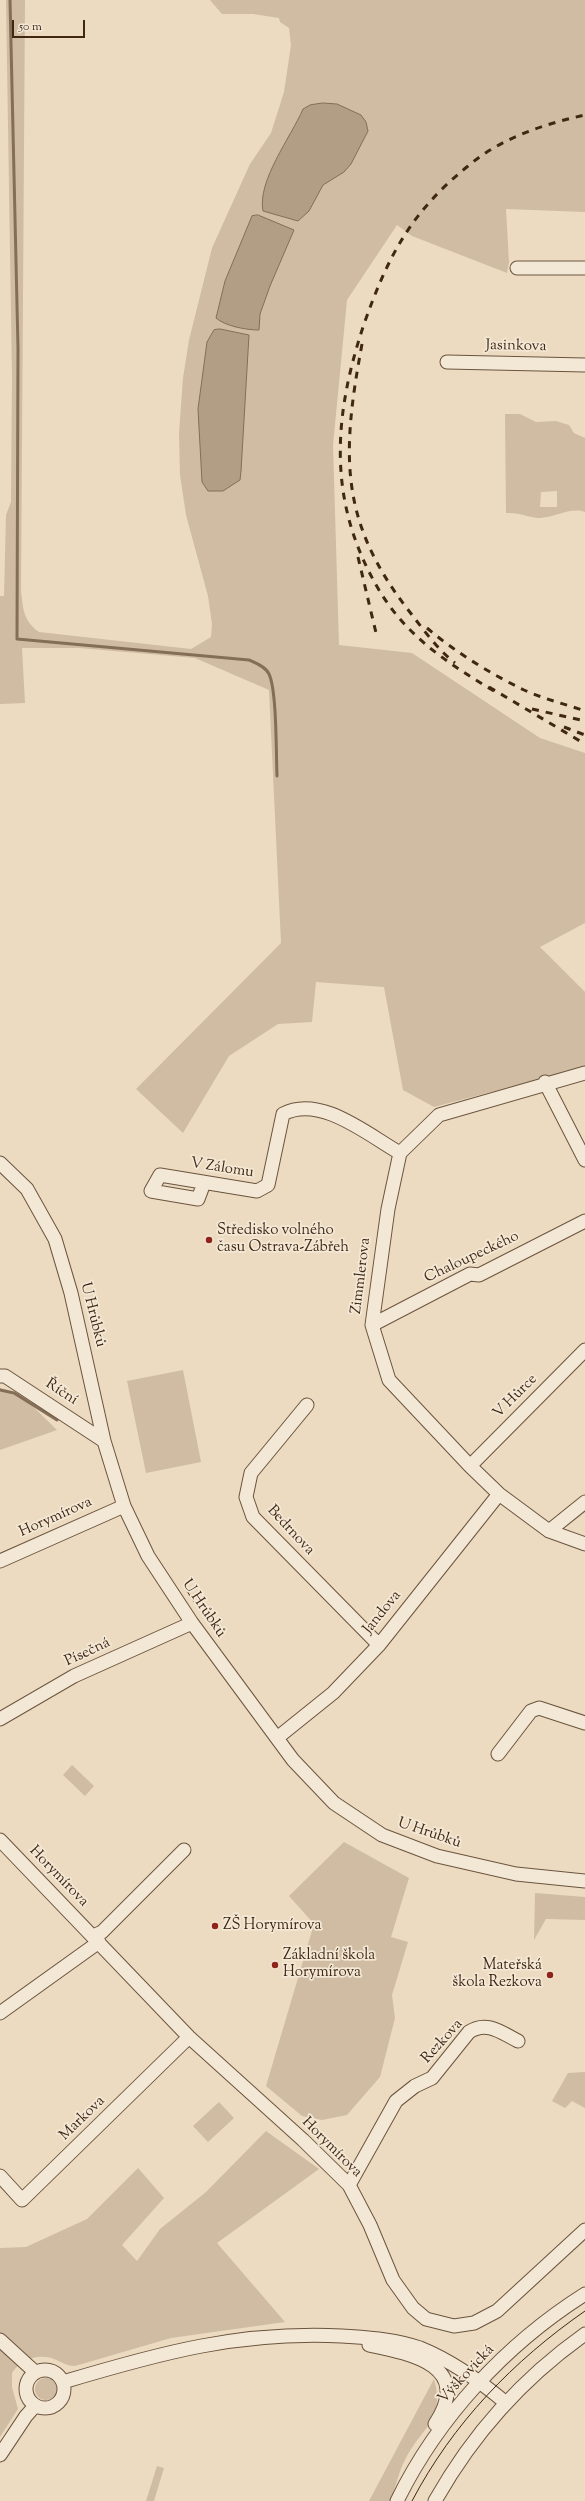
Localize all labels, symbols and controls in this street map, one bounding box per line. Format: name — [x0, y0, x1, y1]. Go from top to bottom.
scale bar — [14, 12, 87, 38]
text: 50 m — [19, 18, 42, 36]
street label: Jasinkova — [485, 337, 547, 357]
street label: V Zálomu — [189, 1155, 255, 1183]
place label: Středisko volného času Ostrava-Zábřeh — [217, 1222, 349, 1257]
street label: Chaloupeckého — [422, 1228, 522, 1288]
marker: Středisko volného času Ostrava-Zábřeh — [204, 1235, 214, 1245]
street label: Zimmlerova — [348, 1237, 376, 1315]
street label: U Hrůbků — [75, 1281, 109, 1349]
street label: V Hůrce — [490, 1371, 542, 1423]
street label: Říční — [41, 1376, 81, 1410]
street label: Horymírova — [17, 1494, 95, 1542]
street label: Bedrnova — [262, 1502, 318, 1560]
street label: U Hrůbků — [177, 1577, 229, 1641]
street label: Jandova — [360, 1588, 406, 1638]
street label: Písečná — [62, 1635, 114, 1671]
street label: U Hrůbků — [395, 1815, 463, 1853]
street label: Horymírova — [24, 1843, 92, 1911]
place label: ZŠ Horymírova — [223, 1917, 321, 1935]
marker: ZŠ Horymírova — [210, 1921, 220, 1931]
place label: Základní škola Horymírova — [283, 1947, 375, 1982]
place label: Mateřská škola Rezkova — [452, 1957, 542, 1992]
marker: Základní škola Horymírova — [270, 1960, 280, 1970]
marker: Mateřská škola Rezkova — [545, 1970, 555, 1980]
street label: Rezkova — [418, 2016, 468, 2068]
street label: Markova — [56, 2093, 110, 2145]
street label: Horymírova — [297, 2114, 365, 2182]
street label: Výškovická — [435, 2342, 499, 2408]

